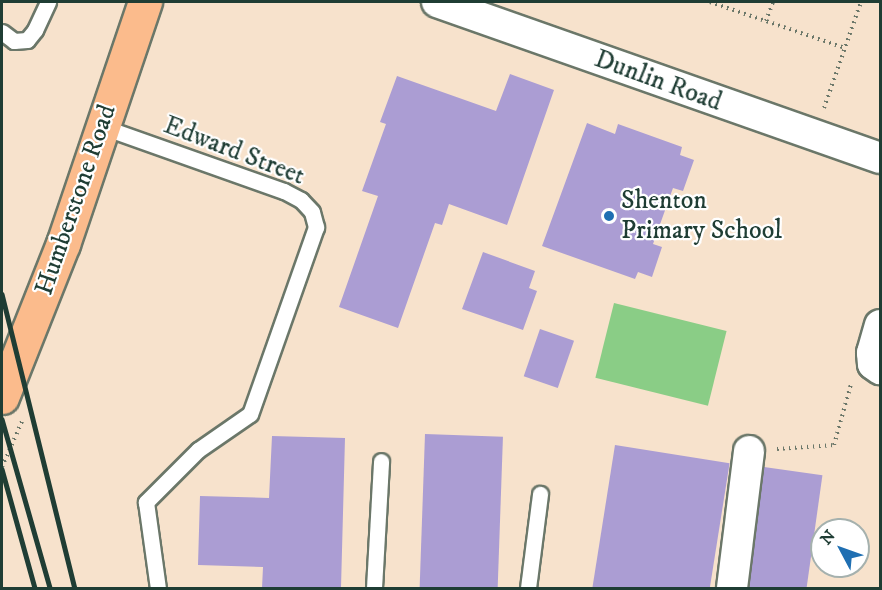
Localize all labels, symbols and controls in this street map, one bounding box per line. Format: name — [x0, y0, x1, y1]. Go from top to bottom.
street label: Dunlin Road — [590, 44, 726, 118]
street label: Humberstone Road — [29, 101, 123, 299]
street label: Edward Street — [159, 110, 309, 192]
place label: Shenton Primary School — [621, 185, 782, 246]
marker: Shenton Primary School — [602, 209, 616, 223]
north arrow — [810, 518, 870, 578]
text: N — [816, 526, 840, 549]

